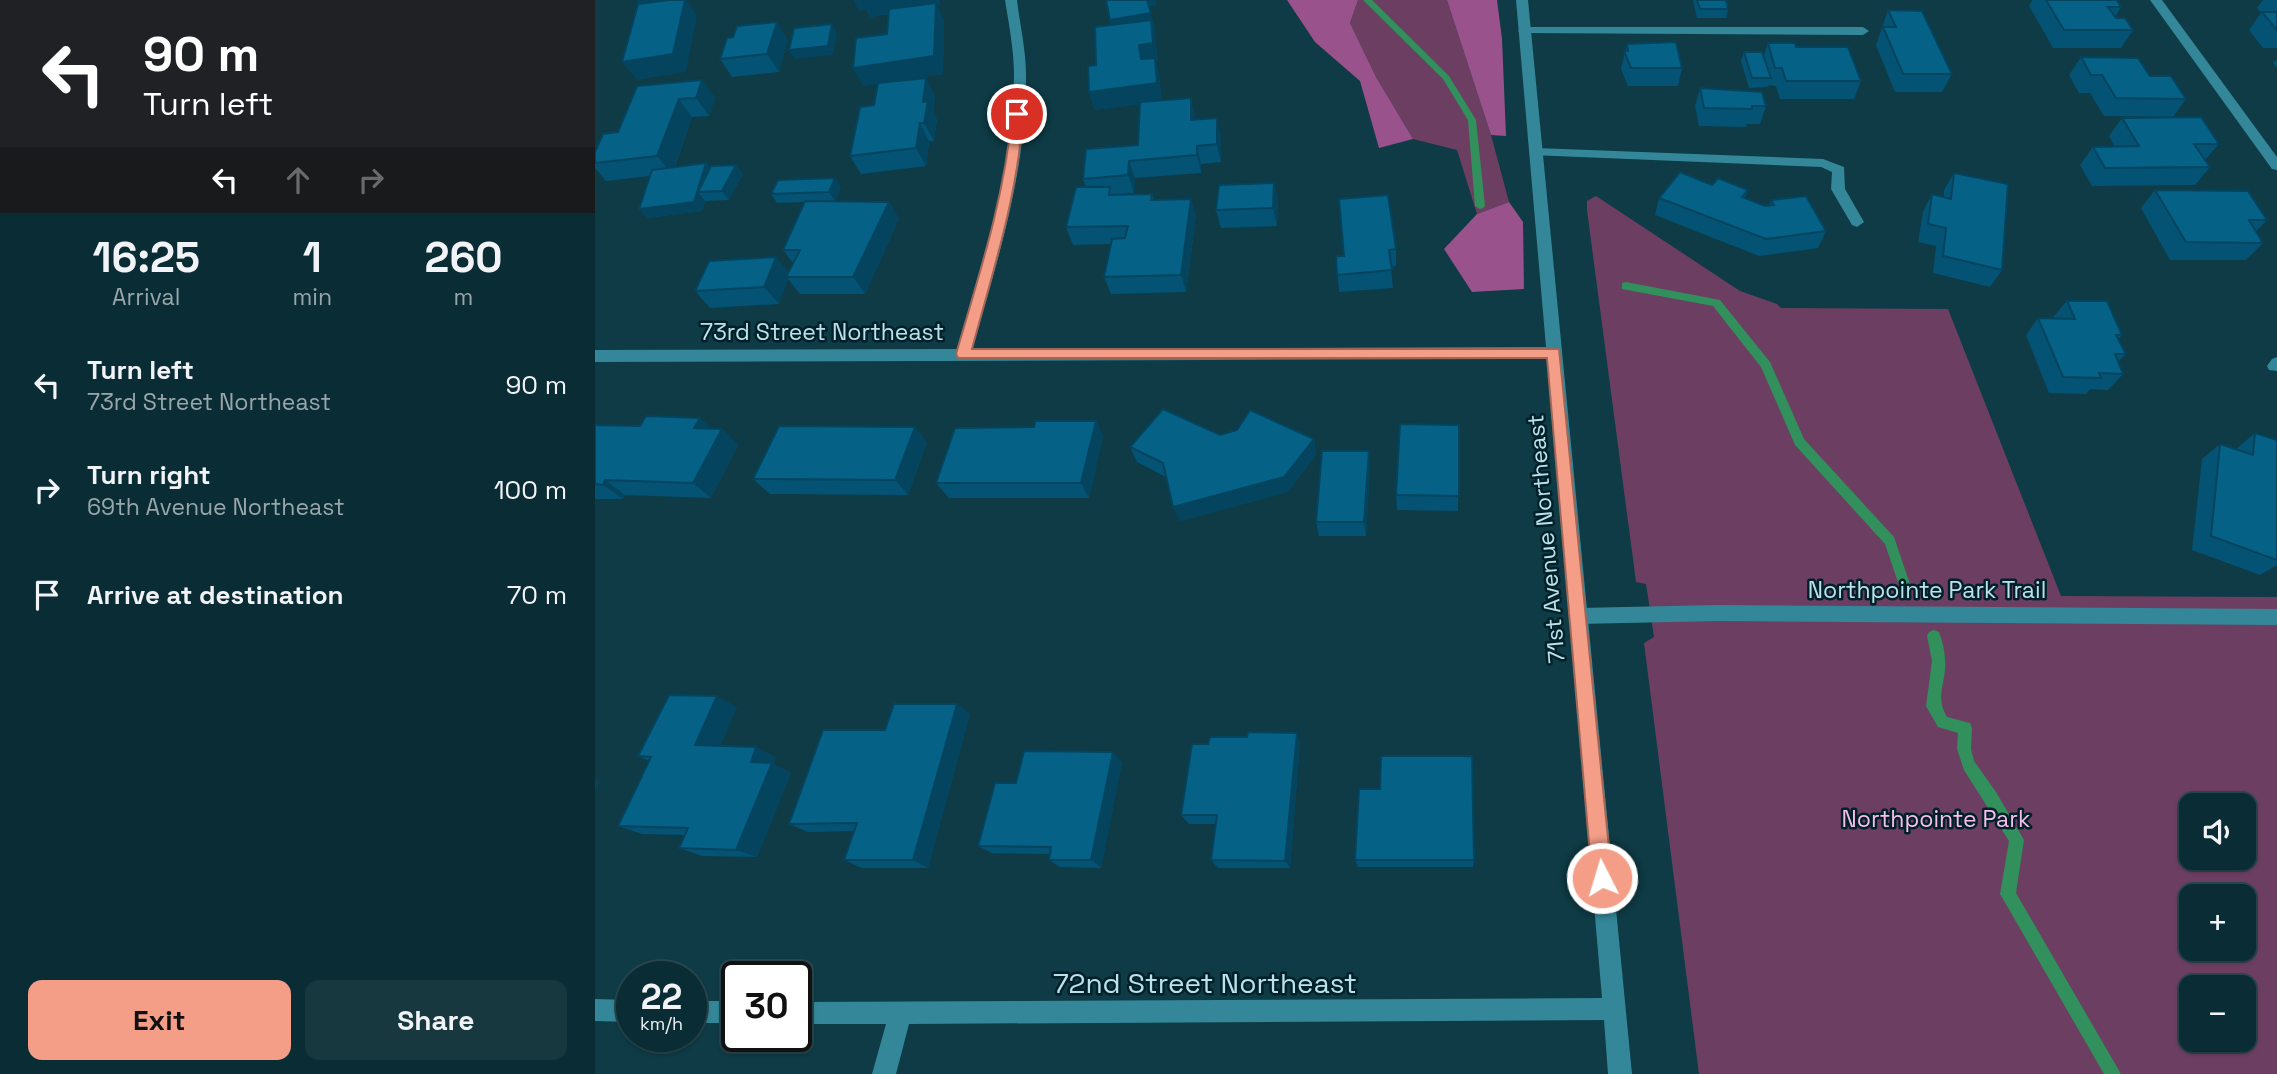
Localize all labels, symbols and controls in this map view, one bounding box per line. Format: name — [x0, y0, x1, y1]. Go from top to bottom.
text: 90 m — [143, 23, 259, 85]
icon: left — [28, 28, 119, 119]
text: Turn left — [143, 84, 273, 124]
pin — [987, 84, 1047, 144]
icon: arrive — [998, 95, 1036, 133]
icon: left — [206, 161, 244, 199]
icon: ahead — [279, 161, 317, 199]
icon: right — [352, 161, 390, 199]
text: 16:25 — [92, 231, 200, 284]
text: 1 — [303, 231, 322, 284]
text: 260 — [424, 231, 503, 284]
text: Arrival — [112, 282, 180, 312]
text: min — [292, 282, 332, 312]
text: m — [454, 282, 473, 312]
street label: 73rd Street Northeast — [700, 317, 944, 347]
text: Turn left — [87, 353, 194, 387]
icon: left — [28, 366, 66, 404]
text: 90 m — [505, 368, 567, 402]
text: 73rd Street Northeast — [87, 387, 331, 417]
street label: 71st Avenue Northeast — [1520, 413, 1572, 665]
text: Turn right — [87, 458, 211, 492]
icon: right — [28, 471, 66, 509]
text: 100 m — [494, 473, 567, 507]
text: 69th Avenue Northeast — [87, 492, 345, 522]
street label: Northpointe Park Trail — [1808, 575, 2046, 605]
icon: arrive — [28, 576, 66, 614]
text: Arrive at destination — [87, 578, 344, 612]
text: 70 m — [507, 578, 567, 612]
map controls — [2179, 793, 2256, 1052]
button: sound — [2179, 793, 2256, 870]
park label: Northpointe Park — [1842, 804, 2030, 834]
position arrow — [1565, 841, 1639, 915]
button: + — [2179, 884, 2256, 961]
speed limit sign: 30 — [721, 961, 812, 1052]
street label: 72nd Street Northeast — [1053, 965, 1357, 1001]
text: 22 — [641, 975, 682, 1019]
button: − — [2179, 975, 2256, 1052]
button: Exit — [28, 980, 291, 1060]
button: Share — [305, 980, 567, 1060]
text: km/h — [640, 1012, 683, 1035]

